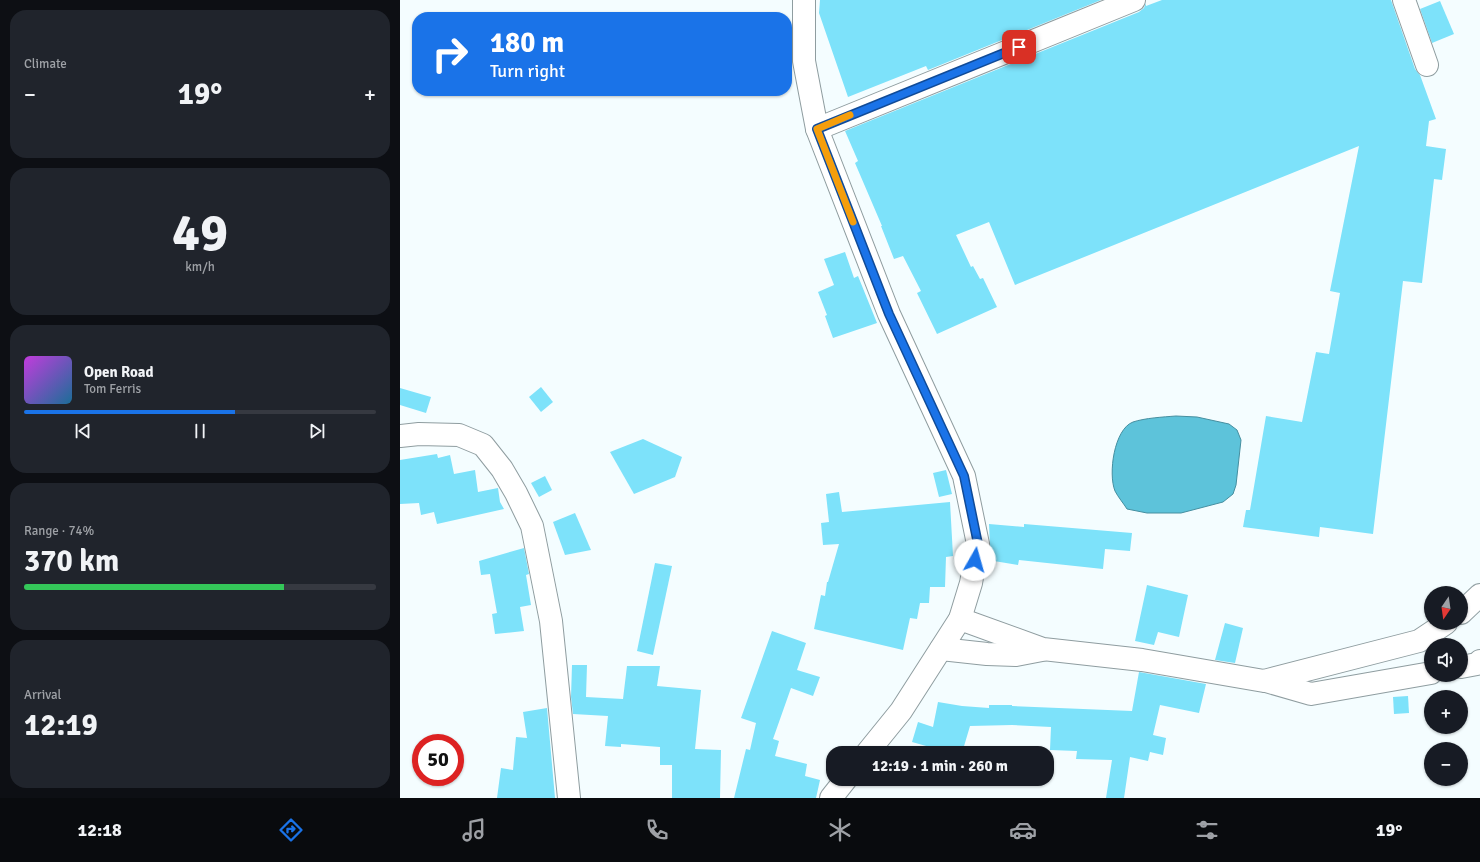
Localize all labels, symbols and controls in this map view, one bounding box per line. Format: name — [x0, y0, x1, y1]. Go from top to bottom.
text: 180 m — [490, 26, 564, 60]
icon: right — [424, 28, 476, 80]
pin — [1002, 30, 1036, 64]
icon: arrive — [1008, 36, 1030, 58]
text: Climate — [24, 56, 67, 72]
text: Turn right — [490, 60, 565, 82]
text: 19° — [178, 76, 222, 113]
text: − — [24, 81, 36, 108]
text: + — [364, 81, 376, 108]
text: 49 — [172, 201, 228, 265]
text: km/h — [185, 259, 215, 275]
text: Open Road — [84, 363, 154, 381]
text: Tom Ferris — [84, 381, 141, 397]
icon: previous — [72, 420, 94, 442]
icon: pause — [189, 420, 211, 442]
icon: next — [306, 420, 328, 442]
text: Range · 74% — [24, 523, 94, 539]
position arrow — [954, 539, 996, 581]
text: 370 km — [24, 543, 119, 580]
north arrow — [1424, 586, 1468, 630]
map controls — [1424, 586, 1468, 786]
button: sound — [1424, 638, 1468, 682]
text: Arrival — [24, 687, 61, 703]
button: + — [1424, 690, 1468, 734]
text: 12:19 — [24, 707, 98, 744]
speed limit sign: 50 — [412, 734, 464, 786]
button: − — [1424, 742, 1468, 786]
text: 12:19 · 1 min · 260 m — [872, 757, 1008, 775]
icon: directions — [277, 816, 305, 844]
icon: music — [460, 816, 488, 844]
icon: phone — [643, 816, 671, 844]
icon: climate — [826, 816, 854, 844]
icon: car — [1009, 816, 1037, 844]
icon: filters — [1193, 816, 1221, 844]
text: 12:18 — [78, 819, 122, 841]
text: 19° — [1376, 819, 1402, 841]

